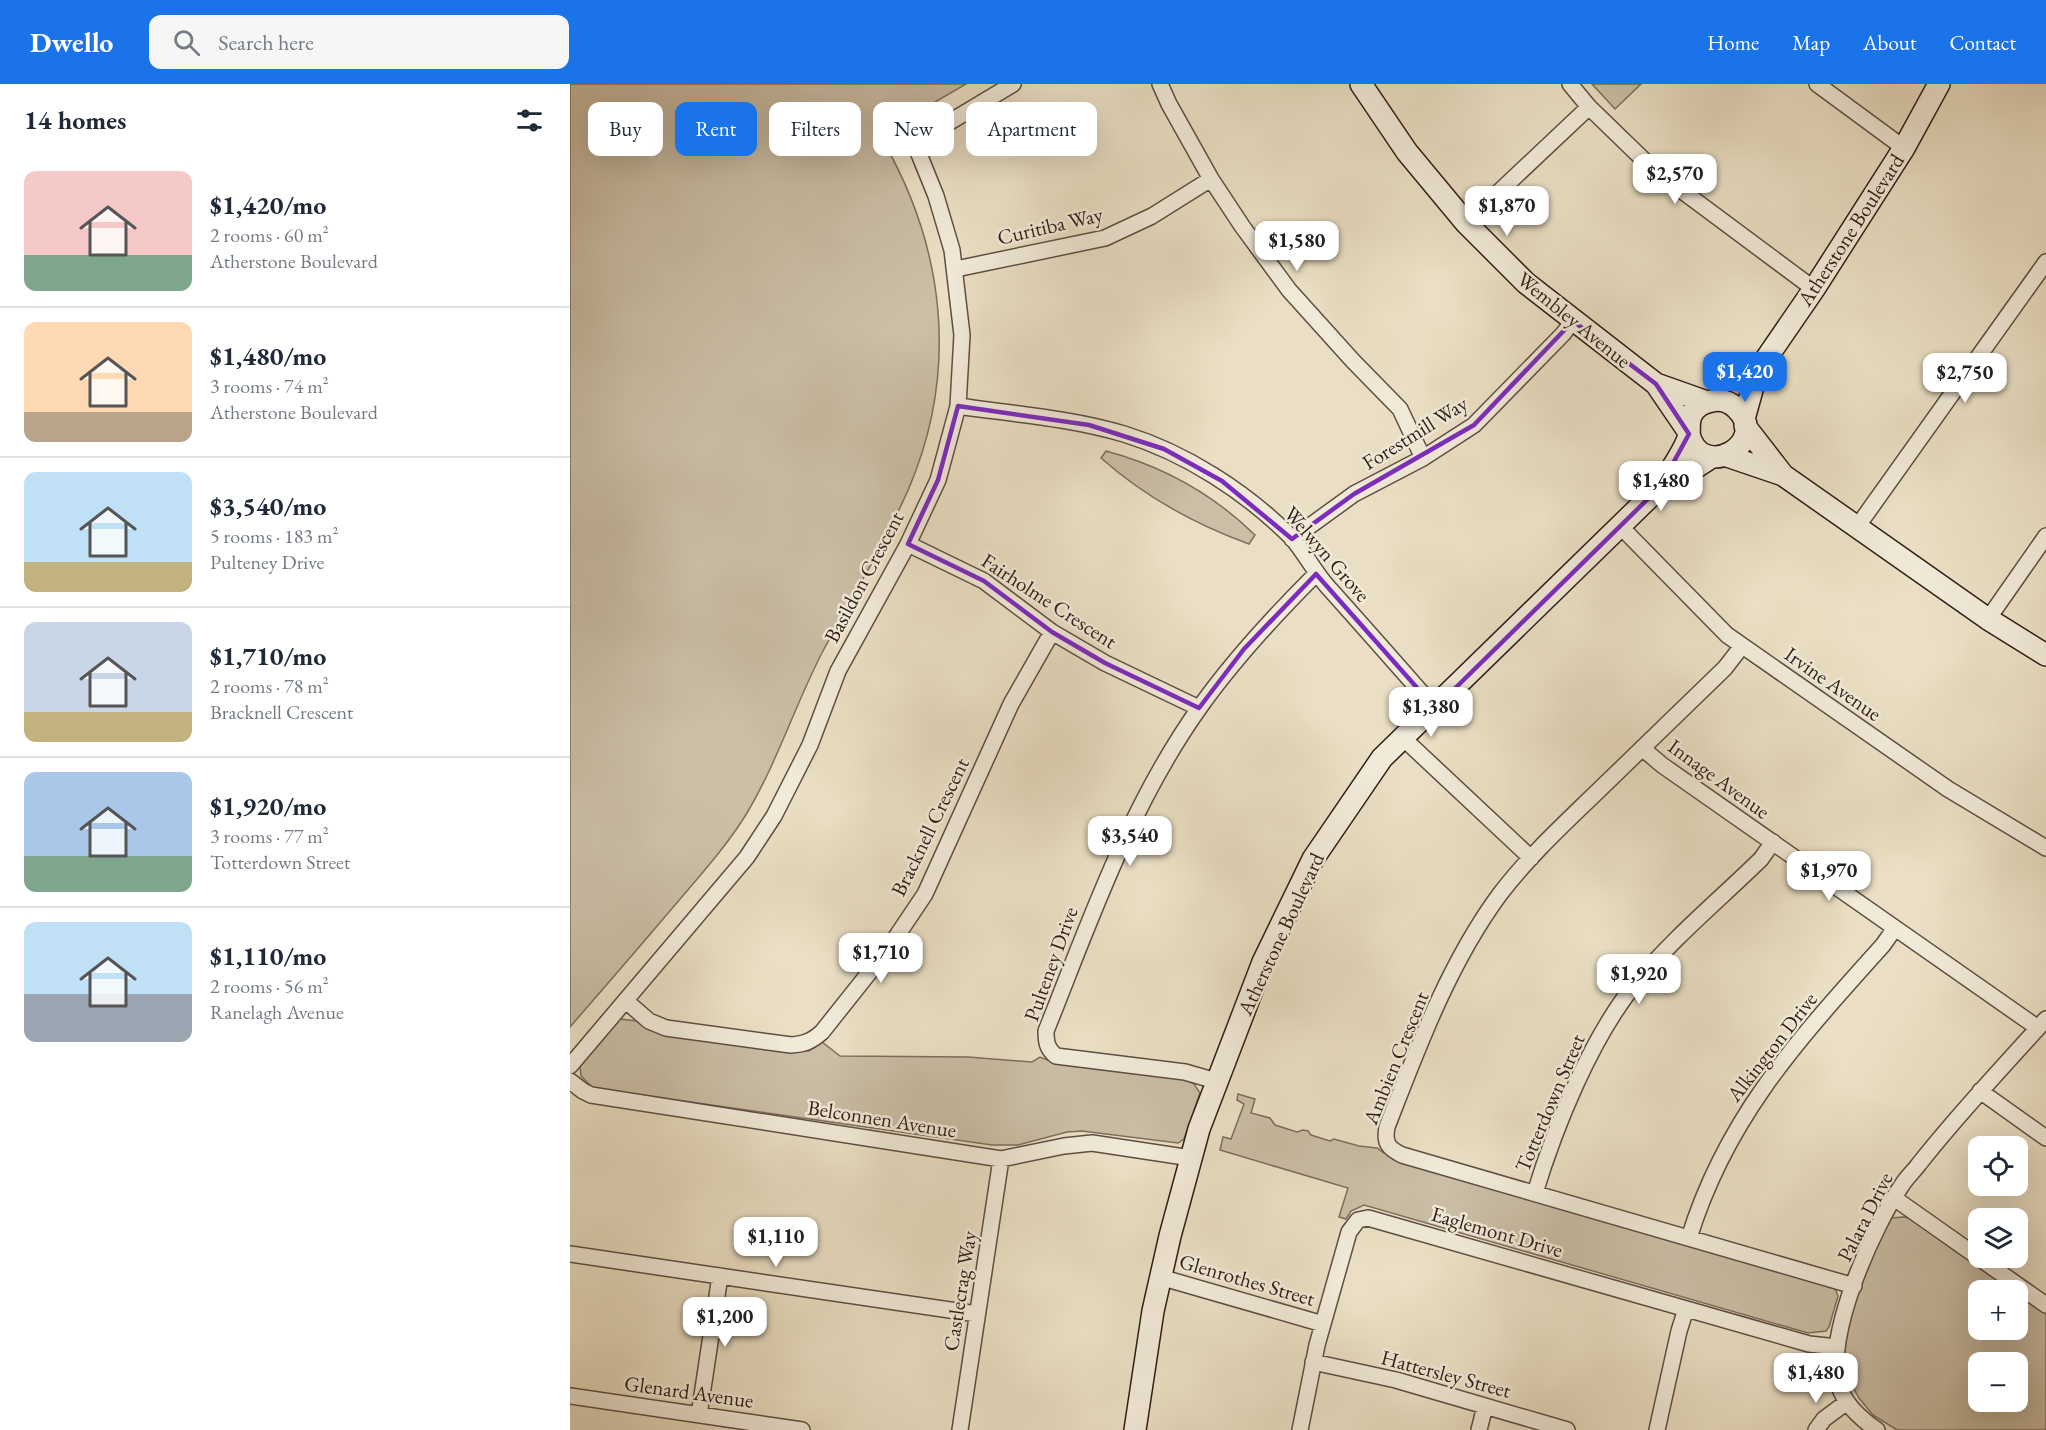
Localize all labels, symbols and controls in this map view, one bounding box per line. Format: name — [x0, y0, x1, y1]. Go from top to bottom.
search box — [149, 15, 569, 69]
text: Dwello — [30, 24, 113, 60]
icon: search — [170, 26, 203, 59]
text: Search here — [218, 28, 314, 57]
text: Home — [1707, 29, 1759, 56]
text: Map — [1792, 29, 1830, 56]
text: About — [1863, 29, 1916, 56]
text: Contact — [1949, 29, 2016, 56]
chip: Buy — [588, 102, 663, 156]
chip: Rent — [675, 102, 757, 156]
chip: Filters — [769, 102, 861, 156]
chip: New — [873, 102, 954, 156]
chip: Apartment — [966, 102, 1097, 156]
text: 14 homes — [24, 103, 126, 137]
icon: filters — [513, 104, 546, 137]
street label: Atherstone Boulevard — [1791, 148, 1910, 312]
pin: $2,570 — [1626, 154, 1724, 205]
text: $2,570 — [1647, 160, 1703, 186]
pin: $1,870 — [1458, 186, 1556, 237]
text: $1,420/mo — [210, 188, 326, 222]
text: $1,870 — [1479, 192, 1535, 218]
icon: home — [72, 195, 144, 267]
street label: Curitiba Way — [995, 200, 1106, 251]
pin: $1,580 — [1248, 221, 1346, 272]
text: 2 rooms · 60 m² — [210, 222, 329, 248]
text: $1,580 — [1269, 227, 1325, 253]
text: Atherstone Boulevard — [210, 248, 378, 274]
street label: Wembley Avenue — [1512, 265, 1637, 374]
text: $1,480/mo — [210, 339, 326, 373]
icon: home — [72, 346, 144, 418]
pin: $1,420 — [1696, 352, 1794, 403]
pin: $2,750 — [1916, 353, 2014, 404]
text: $1,420 — [1717, 358, 1773, 384]
text: $2,750 — [1937, 359, 1993, 385]
text: 3 rooms · 74 m² — [210, 373, 329, 399]
street label: Forestmill Way — [1357, 389, 1473, 476]
text: Atherstone Boulevard — [210, 399, 378, 425]
pin: $1,480 — [1612, 461, 1710, 512]
text: $1,480 — [1633, 467, 1689, 493]
text: $3,540/mo — [210, 489, 326, 523]
icon: home — [72, 496, 144, 568]
street label: Welwyn Grove — [1278, 500, 1376, 607]
street label: Basildon Crescent — [818, 506, 910, 647]
text: 5 rooms · 183 m² — [210, 523, 338, 549]
street label: Fairholme Crescent — [976, 547, 1122, 655]
text: Pulteney Drive — [210, 549, 324, 575]
text: $1,710/mo — [210, 639, 326, 673]
street label: Irvine Avenue — [1780, 640, 1887, 727]
icon: home — [72, 646, 144, 718]
text: 2 rooms · 78 m² — [210, 673, 329, 699]
pin: $1,380 — [1382, 687, 1480, 738]
text: $1,380 — [1403, 693, 1459, 719]
text: Bracknell Crescent — [210, 699, 353, 725]
street label: Innage Avenue — [1663, 733, 1776, 825]
street label: Bracknell Crescent — [884, 753, 975, 900]
text: $1,920/mo — [210, 789, 326, 823]
icon: home — [72, 796, 144, 868]
pin: $3,540 — [1081, 816, 1179, 867]
text: $3,540 — [1102, 822, 1158, 848]
text: 3 rooms · 77 m² — [210, 823, 329, 849]
street label: Atherstone Boulevard — [1231, 848, 1330, 1020]
text: Totterdown Street — [210, 849, 350, 875]
pin: $1,970 — [1780, 851, 1878, 902]
text: $1,970 — [1801, 857, 1857, 883]
street label: Pulteney Drive — [1017, 903, 1084, 1025]
pin: $1,710 — [832, 933, 930, 984]
text: $1,110/mo — [210, 939, 326, 973]
text: $1,710 — [853, 939, 909, 965]
icon: home — [72, 946, 144, 1018]
pin: $1,920 — [1590, 954, 1688, 1005]
text: $1,920 — [1611, 960, 1667, 986]
text: 2 rooms · 56 m² — [210, 973, 329, 999]
street label: Alkington Drive — [1720, 986, 1823, 1108]
street label: Ambien Crescent — [1356, 987, 1435, 1129]
text: Ranelagh Avenue — [210, 999, 344, 1025]
street label: Totterdown Street — [1508, 1029, 1591, 1176]
street label: Belconnen Avenue — [806, 1093, 958, 1144]
map controls — [1968, 1136, 2028, 1412]
button: locate — [1968, 1136, 2028, 1196]
street label: Palara Drive — [1831, 1168, 1899, 1266]
street label: Eaglemont Drive — [1428, 1200, 1566, 1263]
button: layers — [1968, 1208, 2028, 1268]
pin: $1,110 — [727, 1217, 825, 1268]
text: $1,110 — [748, 1223, 804, 1249]
street label: Castlecrag Way — [937, 1228, 982, 1353]
street label: Glenrothes Street — [1176, 1247, 1318, 1312]
button: + — [1968, 1280, 2028, 1340]
pin: $1,200 — [676, 1297, 774, 1348]
text: $1,200 — [697, 1303, 753, 1329]
street label: Hattersley Street — [1378, 1343, 1514, 1404]
button: − — [1968, 1352, 2028, 1412]
pin: $1,480 — [1767, 1353, 1865, 1404]
text: $1,480 — [1788, 1359, 1844, 1385]
street label: Glenard Avenue — [623, 1369, 755, 1414]

